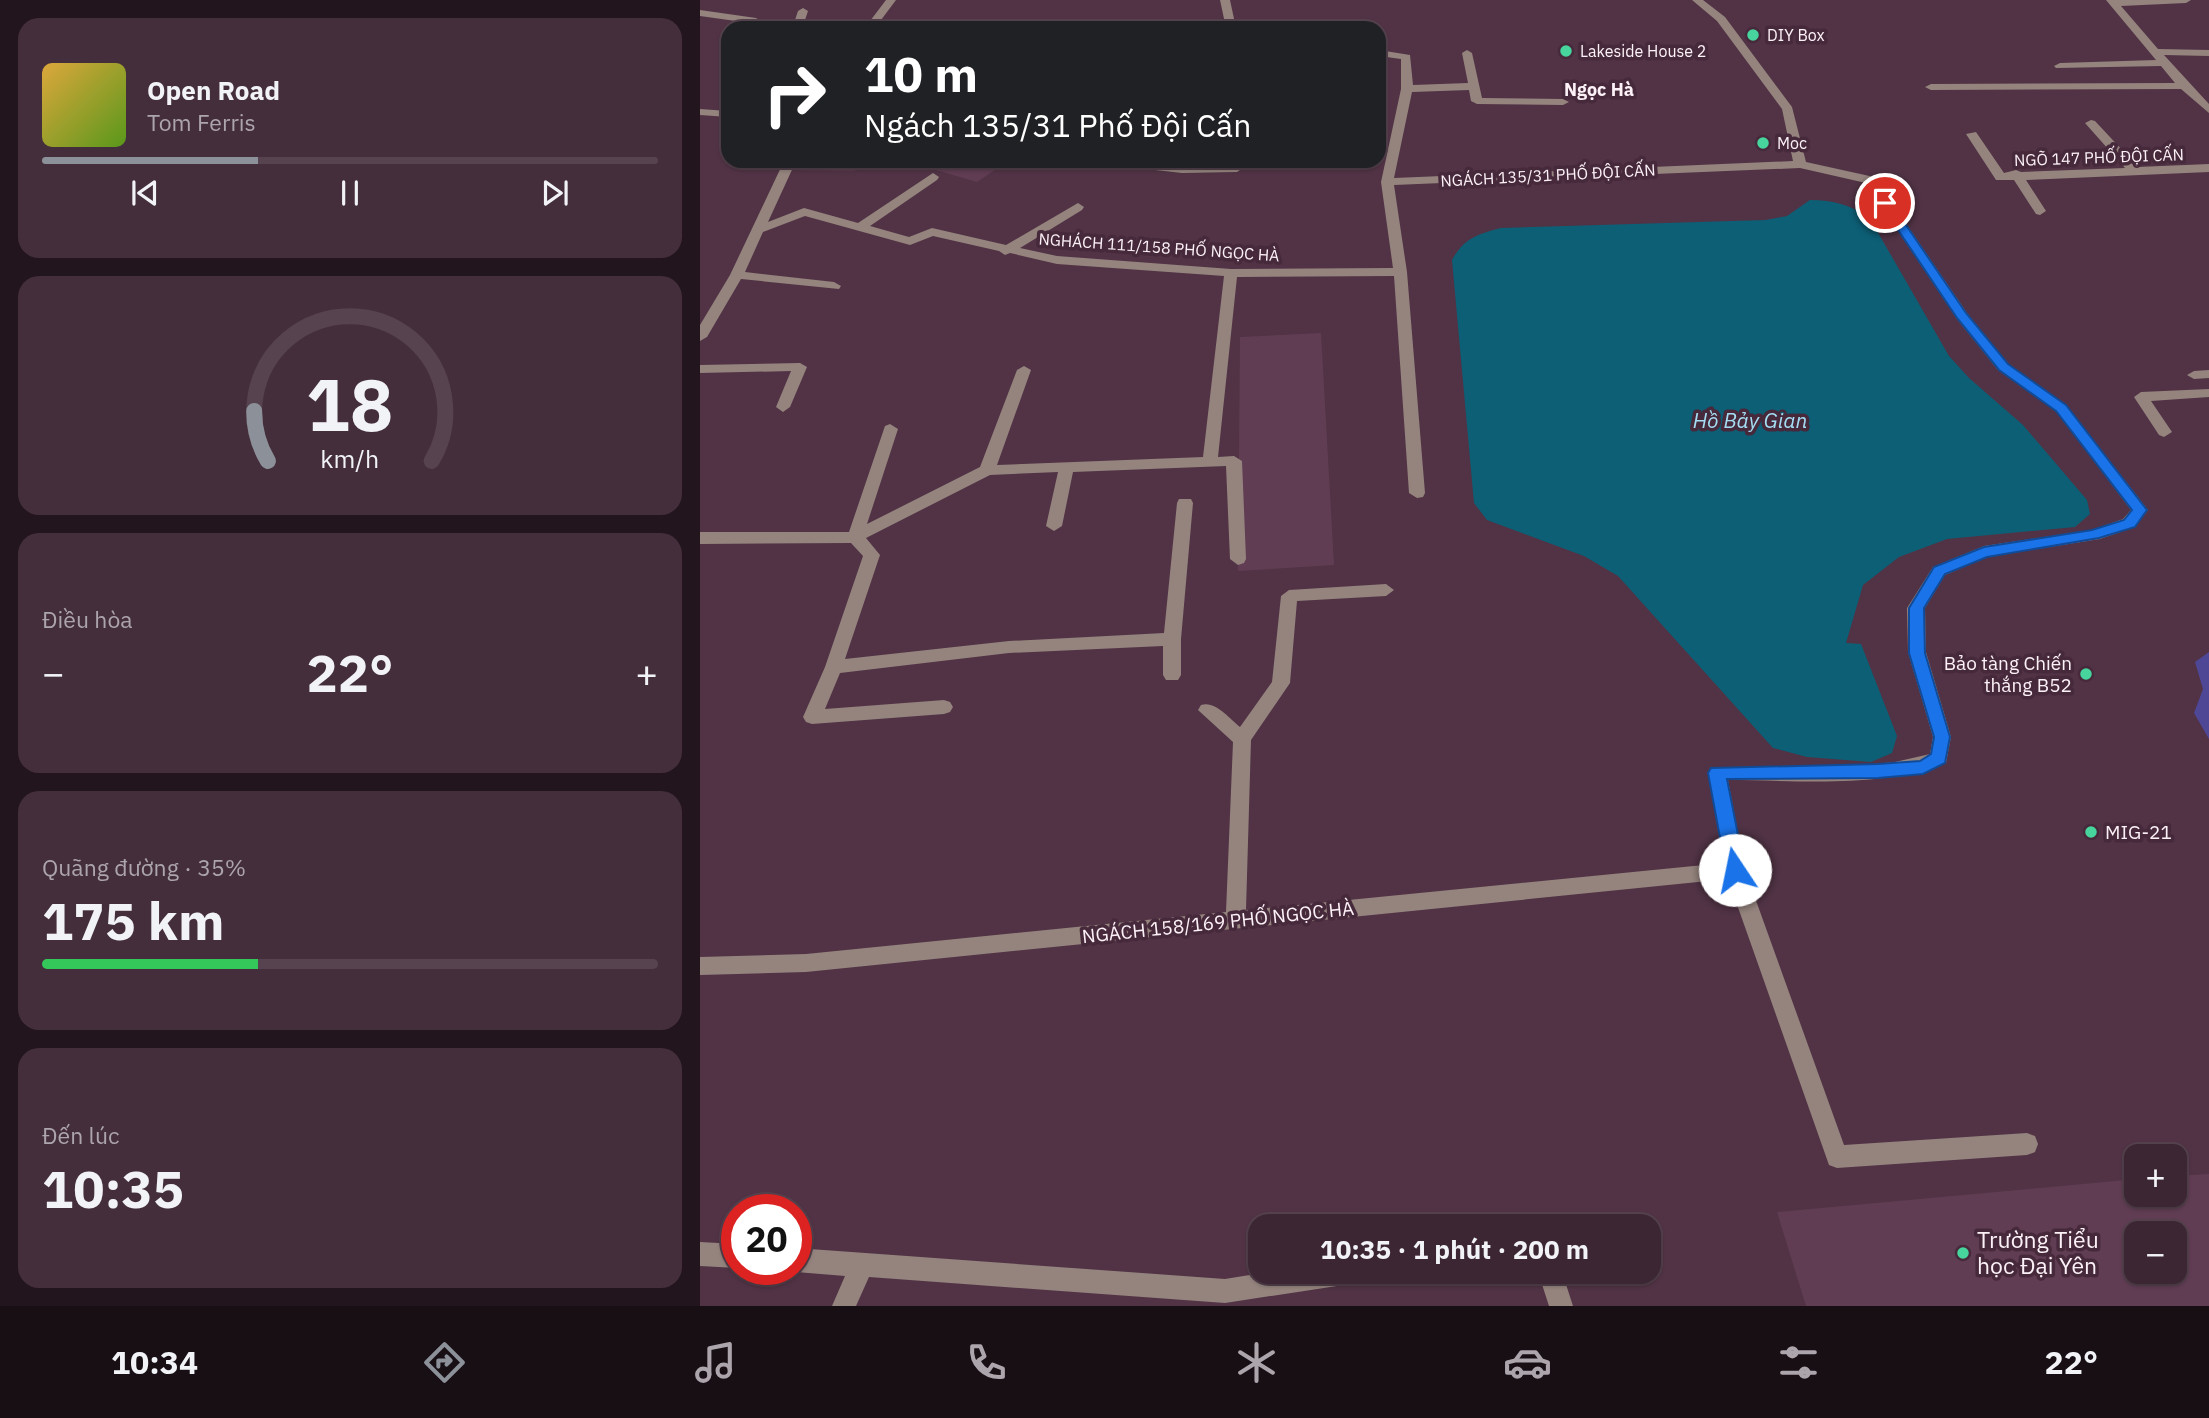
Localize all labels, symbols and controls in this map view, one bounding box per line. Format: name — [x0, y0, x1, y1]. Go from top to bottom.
place label: DIY Box — [1767, 25, 1825, 45]
marker: DIY Box — [1745, 27, 1761, 43]
place label: Lakeside House 2 — [1580, 41, 1706, 61]
text: 10 m — [864, 42, 978, 105]
marker: Lakeside House 2 — [1558, 43, 1574, 59]
icon: right — [749, 49, 840, 140]
text: Open Road — [147, 73, 280, 107]
district label: Ngọc Hà — [1564, 78, 1634, 101]
text: Ngách 135/31 Phố Đội Cấn — [864, 104, 1251, 146]
text: Tom Ferris — [147, 107, 256, 137]
place label: Moc — [1777, 133, 1807, 153]
marker: Moc — [1755, 135, 1771, 151]
street label: NGÕ 147 PHỐ ĐỘI CẤN — [2014, 141, 2184, 170]
street label: NGÁCH 135/31 PHỐ ĐỘI CẤN — [1440, 156, 1656, 191]
pin — [1855, 173, 1915, 233]
icon: previous — [126, 174, 164, 212]
icon: pause — [331, 174, 369, 212]
icon: next — [536, 174, 574, 212]
icon: arrive — [1866, 184, 1904, 222]
street label: NGHÁCH 111/158 PHỐ NGỌC HÀ — [1038, 226, 1280, 265]
text: 18 — [306, 357, 394, 452]
water label: Hồ Bảy Gian — [1693, 406, 1807, 434]
text: km/h — [321, 442, 379, 475]
text: Điều hòa — [42, 604, 133, 634]
text: 22° — [307, 639, 393, 706]
text: − — [42, 648, 65, 697]
text: + — [635, 648, 658, 697]
place label: Bảo tàng Chiến thắng B52 — [1944, 651, 2072, 697]
marker: Bảo tàng Chiến thắng B52 — [2078, 666, 2094, 682]
place label: MIG-21 — [2105, 820, 2172, 844]
marker: MIG-21 — [2083, 824, 2099, 840]
position arrow — [1698, 833, 1772, 907]
text: Quãng đường · 35% — [42, 852, 246, 882]
text: 175 km — [42, 887, 224, 954]
street label: NGÁCH 158/169 PHỐ NGỌC HÀ — [1081, 894, 1355, 948]
text: Đến lúc — [42, 1120, 120, 1150]
map controls — [2124, 1144, 2187, 1284]
button: + — [2124, 1144, 2187, 1207]
text: 10:35 — [42, 1155, 184, 1222]
speed limit sign: 20 — [721, 1194, 812, 1285]
button: − — [2124, 1221, 2187, 1284]
place label: Trường Tiểu học Đại Yên — [1977, 1224, 2099, 1280]
text: 10:35 · 1 phút · 200 m — [1320, 1232, 1589, 1266]
marker: Trường Tiểu học Đại Yên — [1955, 1245, 1971, 1261]
icon: directions — [420, 1338, 469, 1387]
icon: music — [691, 1338, 740, 1387]
icon: phone — [962, 1338, 1011, 1387]
icon: climate — [1232, 1338, 1281, 1387]
icon: car — [1503, 1338, 1552, 1387]
icon: filters — [1774, 1338, 1823, 1387]
text: 10:34 — [111, 1341, 198, 1383]
text: 22° — [2045, 1341, 2098, 1383]

